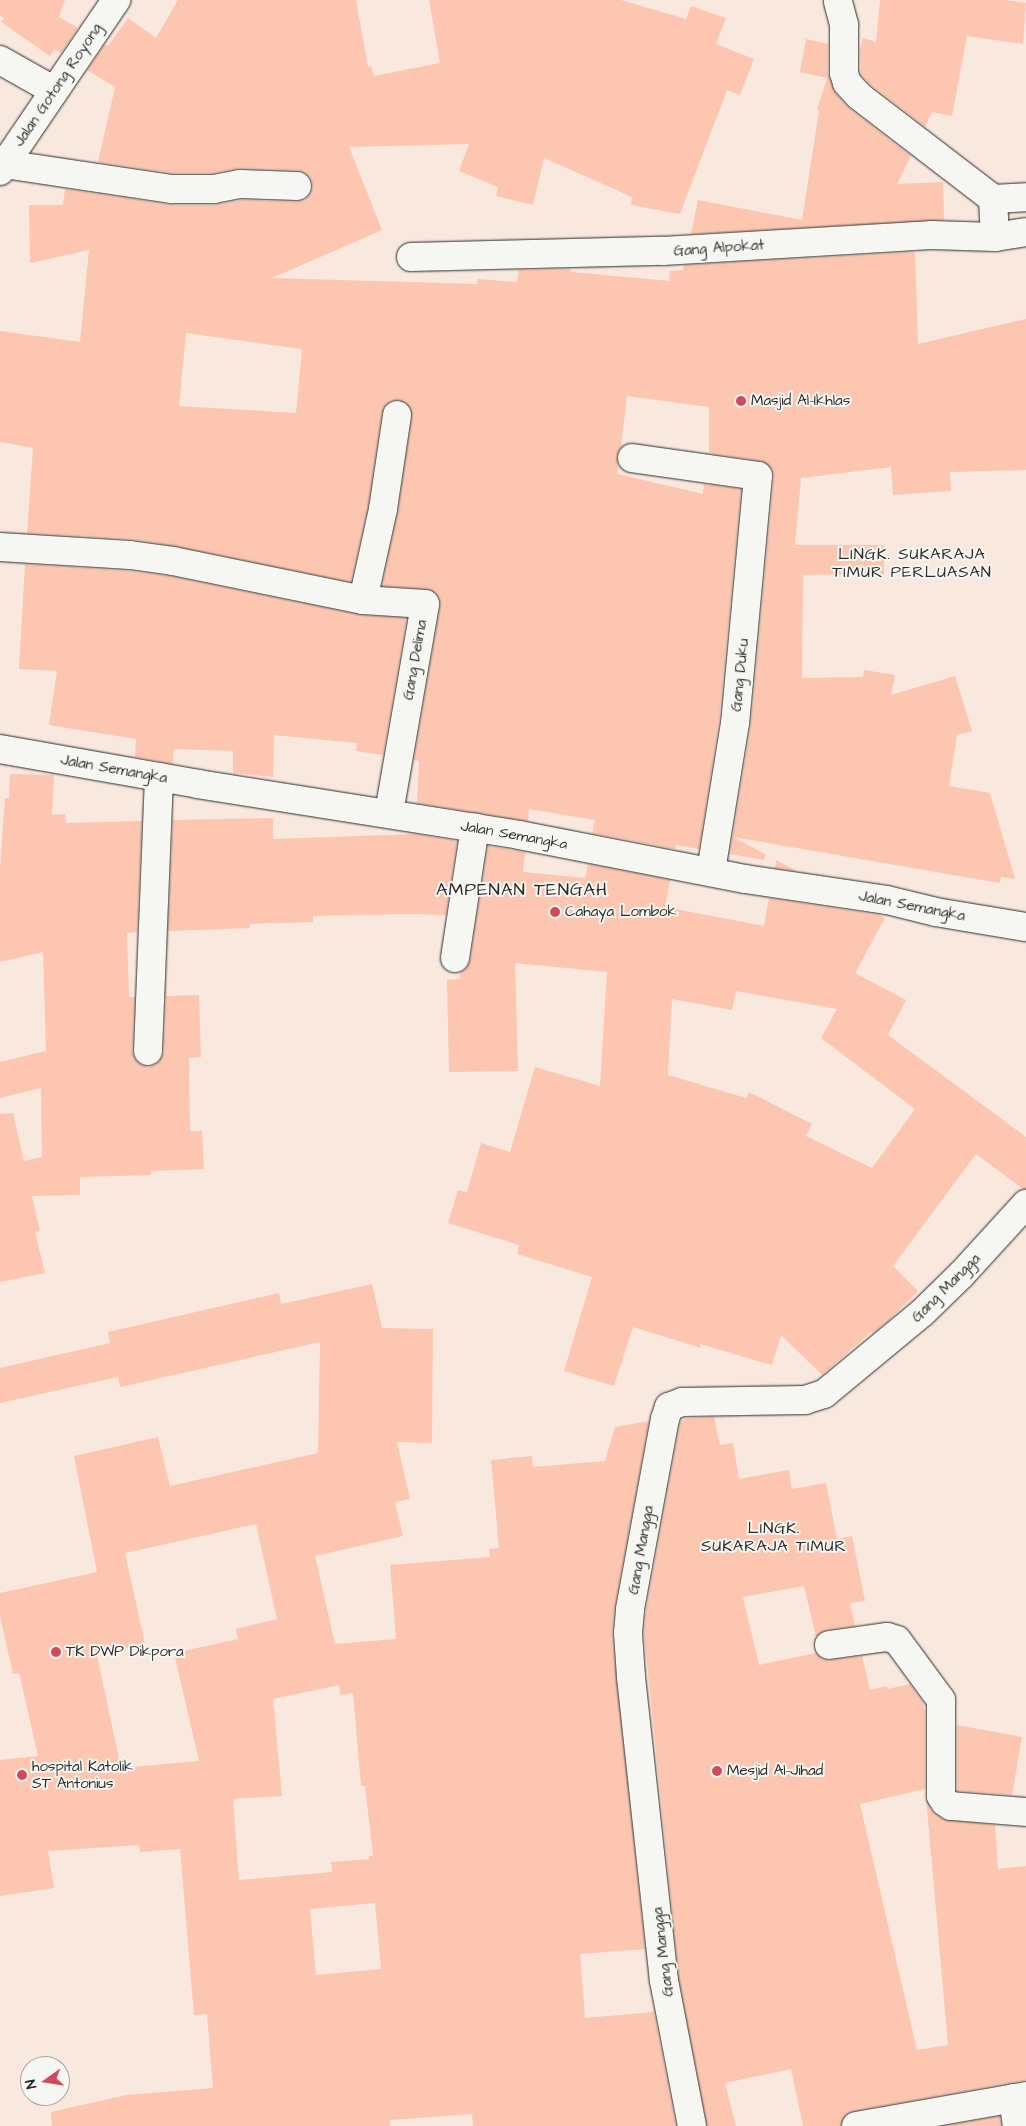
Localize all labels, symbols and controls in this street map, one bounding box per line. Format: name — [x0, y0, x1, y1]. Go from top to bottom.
street label: Jalan Gotong Royong — [10, 20, 106, 150]
street label: Gang Alpokat — [673, 236, 765, 260]
place label: Masjid Al-Ikhlas — [751, 392, 850, 410]
marker: Masjid Al-Ikhlas — [735, 395, 747, 407]
district label: LINGK. SUKARAJA TIMUR PERLUASAN — [830, 544, 994, 582]
street label: Gang Delima — [399, 619, 431, 701]
street label: Gang Duku — [727, 638, 753, 712]
street label: Jalan Semangka — [59, 751, 169, 787]
street label: Jalan Semangka — [459, 817, 569, 853]
district label: AMPENAN TENGAH — [434, 879, 610, 901]
street label: Jalan Semangka — [857, 887, 967, 925]
place label: Cahaya Lombok — [565, 903, 677, 921]
marker: Cahaya Lombok — [549, 906, 561, 918]
street label: Gang Mangga — [908, 1250, 984, 1326]
street label: Gang Mangga — [624, 1504, 658, 1596]
district label: LINGK. SUKARAJA TIMUR — [699, 1518, 849, 1556]
place label: TK DWP Dikpora — [66, 1643, 184, 1661]
marker: TK DWP Dikpora — [50, 1646, 62, 1658]
place label: hospital Katolik ST Antonius — [32, 1757, 133, 1792]
place label: Mesjid Al-Jihad — [727, 1762, 823, 1780]
marker: Mesjid Al-Jihad — [711, 1765, 723, 1777]
marker: hospital Katolik ST Antonius — [16, 1769, 28, 1781]
street label: Gang Mangga — [649, 1906, 677, 1998]
north arrow — [20, 2056, 70, 2106]
text: N — [21, 2078, 42, 2091]

